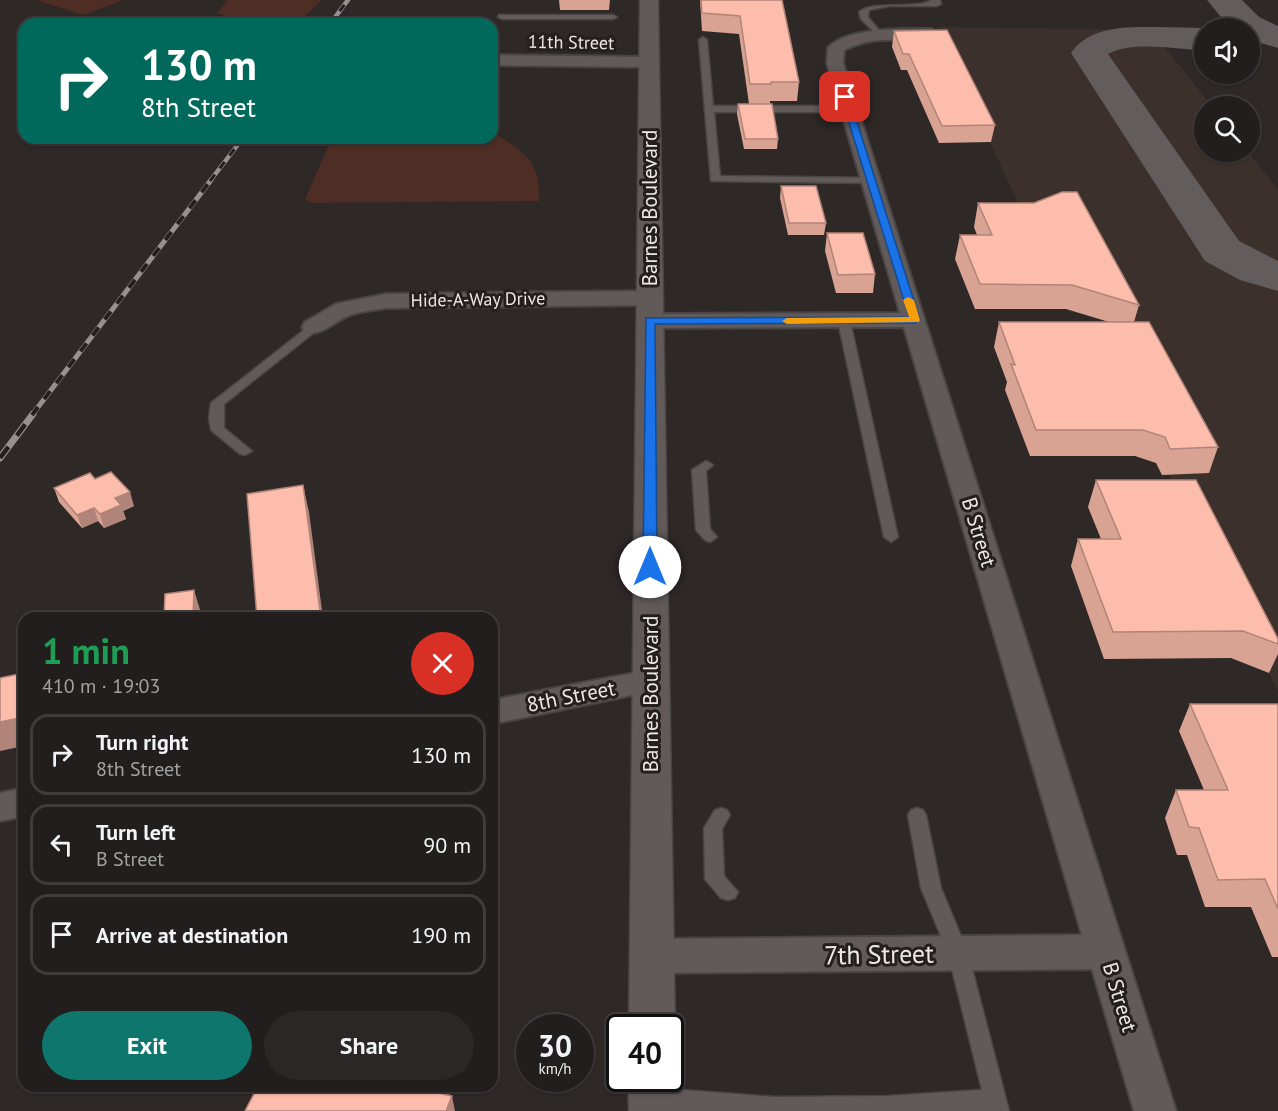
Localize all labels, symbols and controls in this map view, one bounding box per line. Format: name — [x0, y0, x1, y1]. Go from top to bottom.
map controls — [1194, 18, 1260, 162]
button: sound — [1194, 18, 1260, 84]
street label: 11th Street — [528, 30, 614, 54]
text: 130 m — [141, 37, 257, 92]
icon: right — [42, 42, 120, 120]
pin — [819, 71, 870, 122]
icon: arrive — [828, 80, 861, 113]
text: 8th Street — [141, 90, 256, 124]
button: search — [1194, 96, 1260, 162]
street label: Barnes Boulevard — [636, 130, 663, 286]
street label: Hide-A-Way Drive — [411, 286, 545, 312]
street label: B Street — [956, 494, 1002, 570]
position arrow — [618, 535, 682, 599]
street label: Barnes Boulevard — [637, 616, 664, 772]
text: 1 min — [42, 627, 130, 674]
button: close — [411, 632, 474, 695]
text: 410 m · 19:03 — [42, 673, 160, 699]
street label: 8th Street — [525, 674, 617, 718]
text: Turn right — [96, 728, 188, 756]
icon: right — [45, 738, 78, 771]
text: 130 m — [411, 741, 471, 769]
text: 8th Street — [96, 756, 181, 782]
text: Turn left — [96, 818, 176, 846]
icon: left — [45, 828, 78, 861]
text: 90 m — [423, 831, 471, 859]
text: B Street — [96, 846, 164, 872]
icon: arrive — [45, 918, 78, 951]
text: Arrive at destination — [96, 921, 288, 949]
text: 190 m — [411, 921, 471, 949]
street label: 7th Street — [824, 937, 934, 971]
street label: B Street — [1097, 959, 1143, 1035]
button: Exit — [42, 1011, 252, 1080]
button: Share — [264, 1011, 474, 1080]
speed limit sign: 40 — [606, 1014, 684, 1092]
text: 30 — [538, 1026, 572, 1065]
text: km/h — [539, 1059, 571, 1078]

